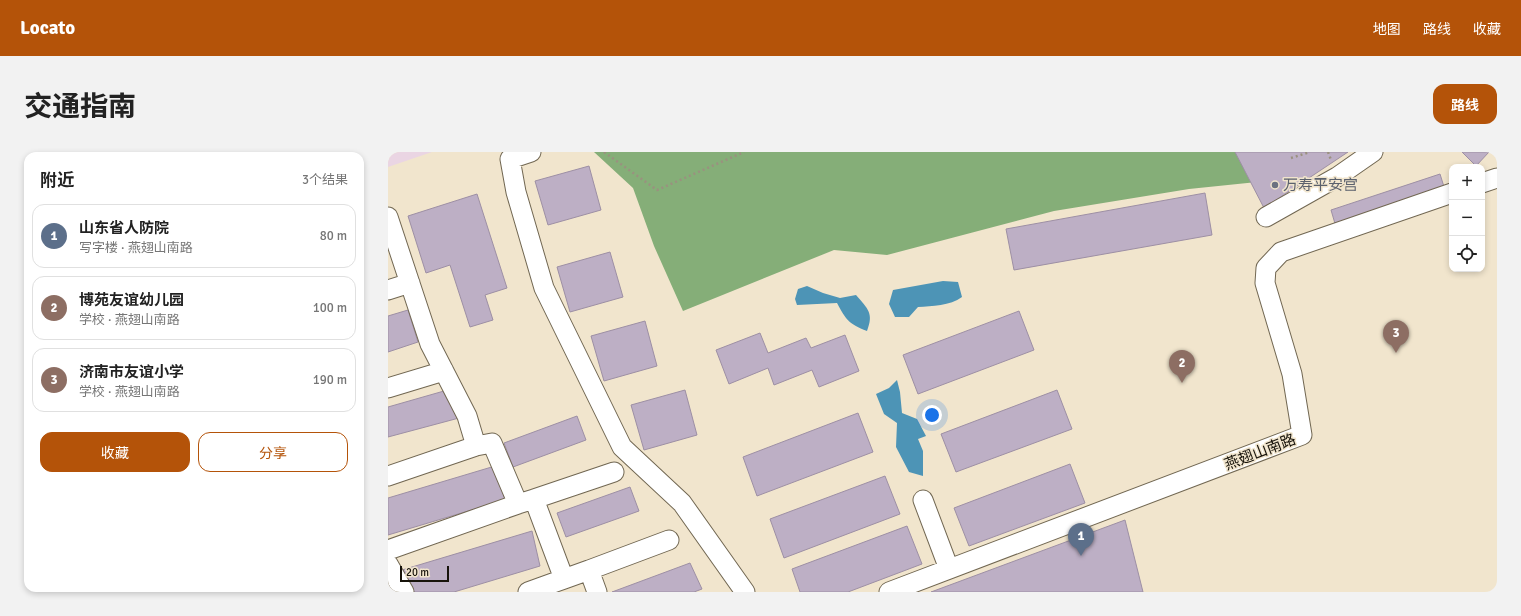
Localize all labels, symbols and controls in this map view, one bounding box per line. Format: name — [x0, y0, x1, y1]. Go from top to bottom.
text: Locato — [20, 16, 75, 40]
text: 地图 — [1373, 21, 1401, 38]
text: 路线 — [1423, 21, 1451, 38]
text: 收藏 — [1473, 21, 1501, 38]
button: 路线 — [1433, 84, 1497, 124]
text: 交通指南 — [24, 90, 136, 124]
map controls — [1449, 164, 1485, 272]
button: + — [1449, 164, 1485, 200]
text: 附近 — [40, 170, 74, 191]
text: 3个结果 — [302, 172, 348, 188]
place label: 万寿平安宫 — [1283, 176, 1358, 194]
marker: 万寿平安宫 — [1270, 180, 1280, 190]
button: − — [1449, 200, 1485, 236]
text: 山东省人防院 — [79, 219, 169, 237]
text: 1 — [50, 228, 58, 244]
text: 80 m — [320, 228, 347, 244]
button: locate — [1449, 236, 1485, 272]
text: 写字楼 · 燕翅山南路 — [79, 240, 193, 256]
text: 博苑友谊幼儿园 — [79, 291, 184, 309]
text: 2 — [50, 300, 58, 316]
text: 100 m — [313, 300, 347, 316]
text: 学校 · 燕翅山南路 — [79, 312, 180, 328]
pin: 3 — [1383, 320, 1409, 353]
pin: 2 — [1169, 350, 1195, 383]
text: 济南市友谊小学 — [79, 363, 184, 381]
text: 3 — [50, 372, 58, 388]
text: 190 m — [313, 372, 347, 388]
text: 学校 · 燕翅山南路 — [79, 384, 180, 400]
your location — [922, 405, 942, 425]
street label: 燕翅山南路 — [1222, 430, 1298, 474]
button: 收藏 — [40, 432, 190, 472]
button: 分享 — [198, 432, 348, 472]
pin: 1 — [1068, 523, 1094, 556]
scale bar — [400, 564, 449, 583]
text: 20 m — [406, 566, 429, 579]

